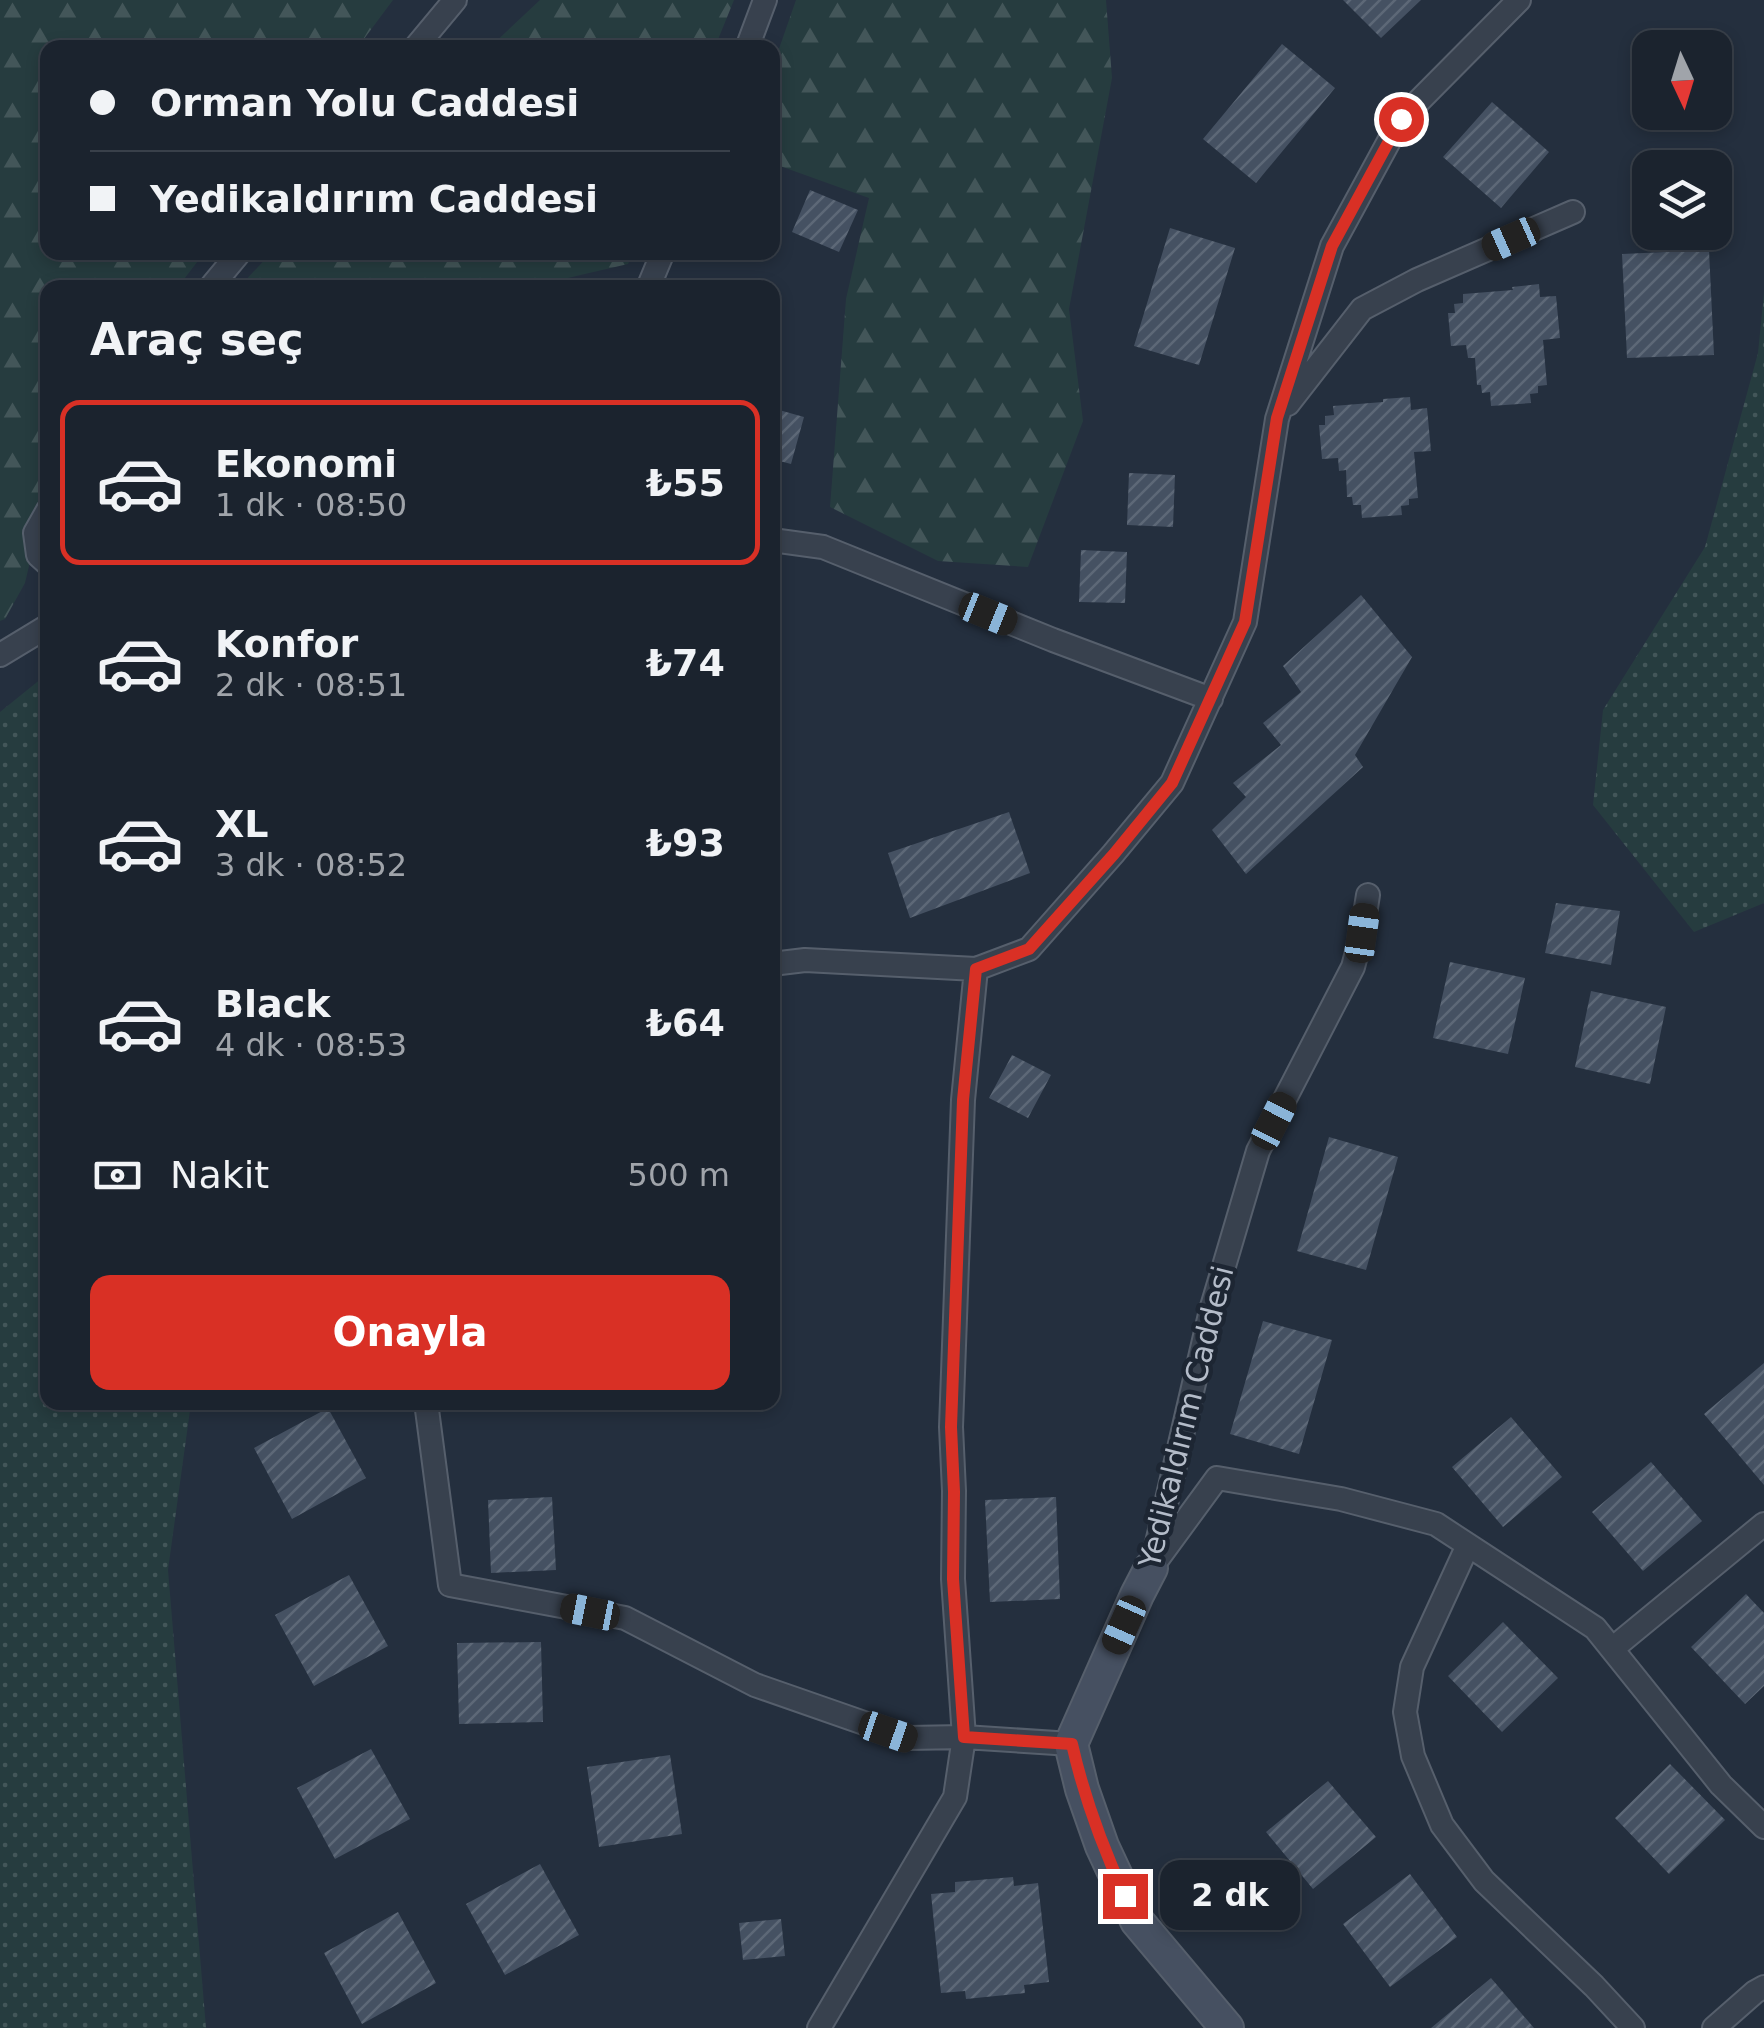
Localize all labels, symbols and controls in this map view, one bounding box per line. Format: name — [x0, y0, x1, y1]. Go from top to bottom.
north arrow — [1632, 30, 1732, 130]
map controls — [1632, 30, 1732, 250]
text: Orman Yolu Caddesi — [150, 81, 579, 125]
route start — [1379, 97, 1424, 142]
button: layers — [1632, 150, 1732, 250]
text: Yedikaldırım Caddesi — [150, 177, 598, 221]
car — [1477, 213, 1545, 265]
text: Araç seç — [90, 313, 304, 366]
icon: car — [95, 438, 185, 528]
text: Ekonomi — [215, 442, 397, 486]
text: ₺55 — [646, 461, 725, 505]
text: 1 dk · 08:50 — [215, 486, 407, 524]
car — [955, 589, 1021, 639]
icon: car — [95, 618, 185, 708]
text: Konfor — [215, 622, 358, 666]
text: ₺74 — [646, 641, 725, 685]
text: 2 dk · 08:51 — [215, 666, 407, 704]
icon: car — [95, 798, 185, 888]
text: XL — [215, 802, 269, 846]
text: ₺93 — [646, 821, 725, 865]
text: 3 dk · 08:52 — [215, 846, 407, 884]
car — [1343, 901, 1381, 965]
icon: car — [95, 978, 185, 1068]
text: Black — [215, 982, 330, 1026]
text: ₺64 — [646, 1001, 725, 1045]
text: 4 dk · 08:53 — [215, 1026, 407, 1064]
car — [1247, 1087, 1301, 1155]
icon: cash — [90, 1148, 145, 1203]
text: Nakit — [170, 1153, 269, 1197]
text: 500 m — [628, 1156, 730, 1194]
street label: Yedikaldırım Caddesi — [1131, 1262, 1241, 1573]
button: Onayla — [90, 1275, 730, 1390]
car — [1098, 1591, 1150, 1659]
car — [558, 1592, 622, 1632]
car — [855, 1708, 921, 1756]
callout: 2 dk — [1160, 1861, 1300, 1931]
route end — [1103, 1874, 1148, 1919]
text: 2 dk — [1191, 1876, 1269, 1914]

